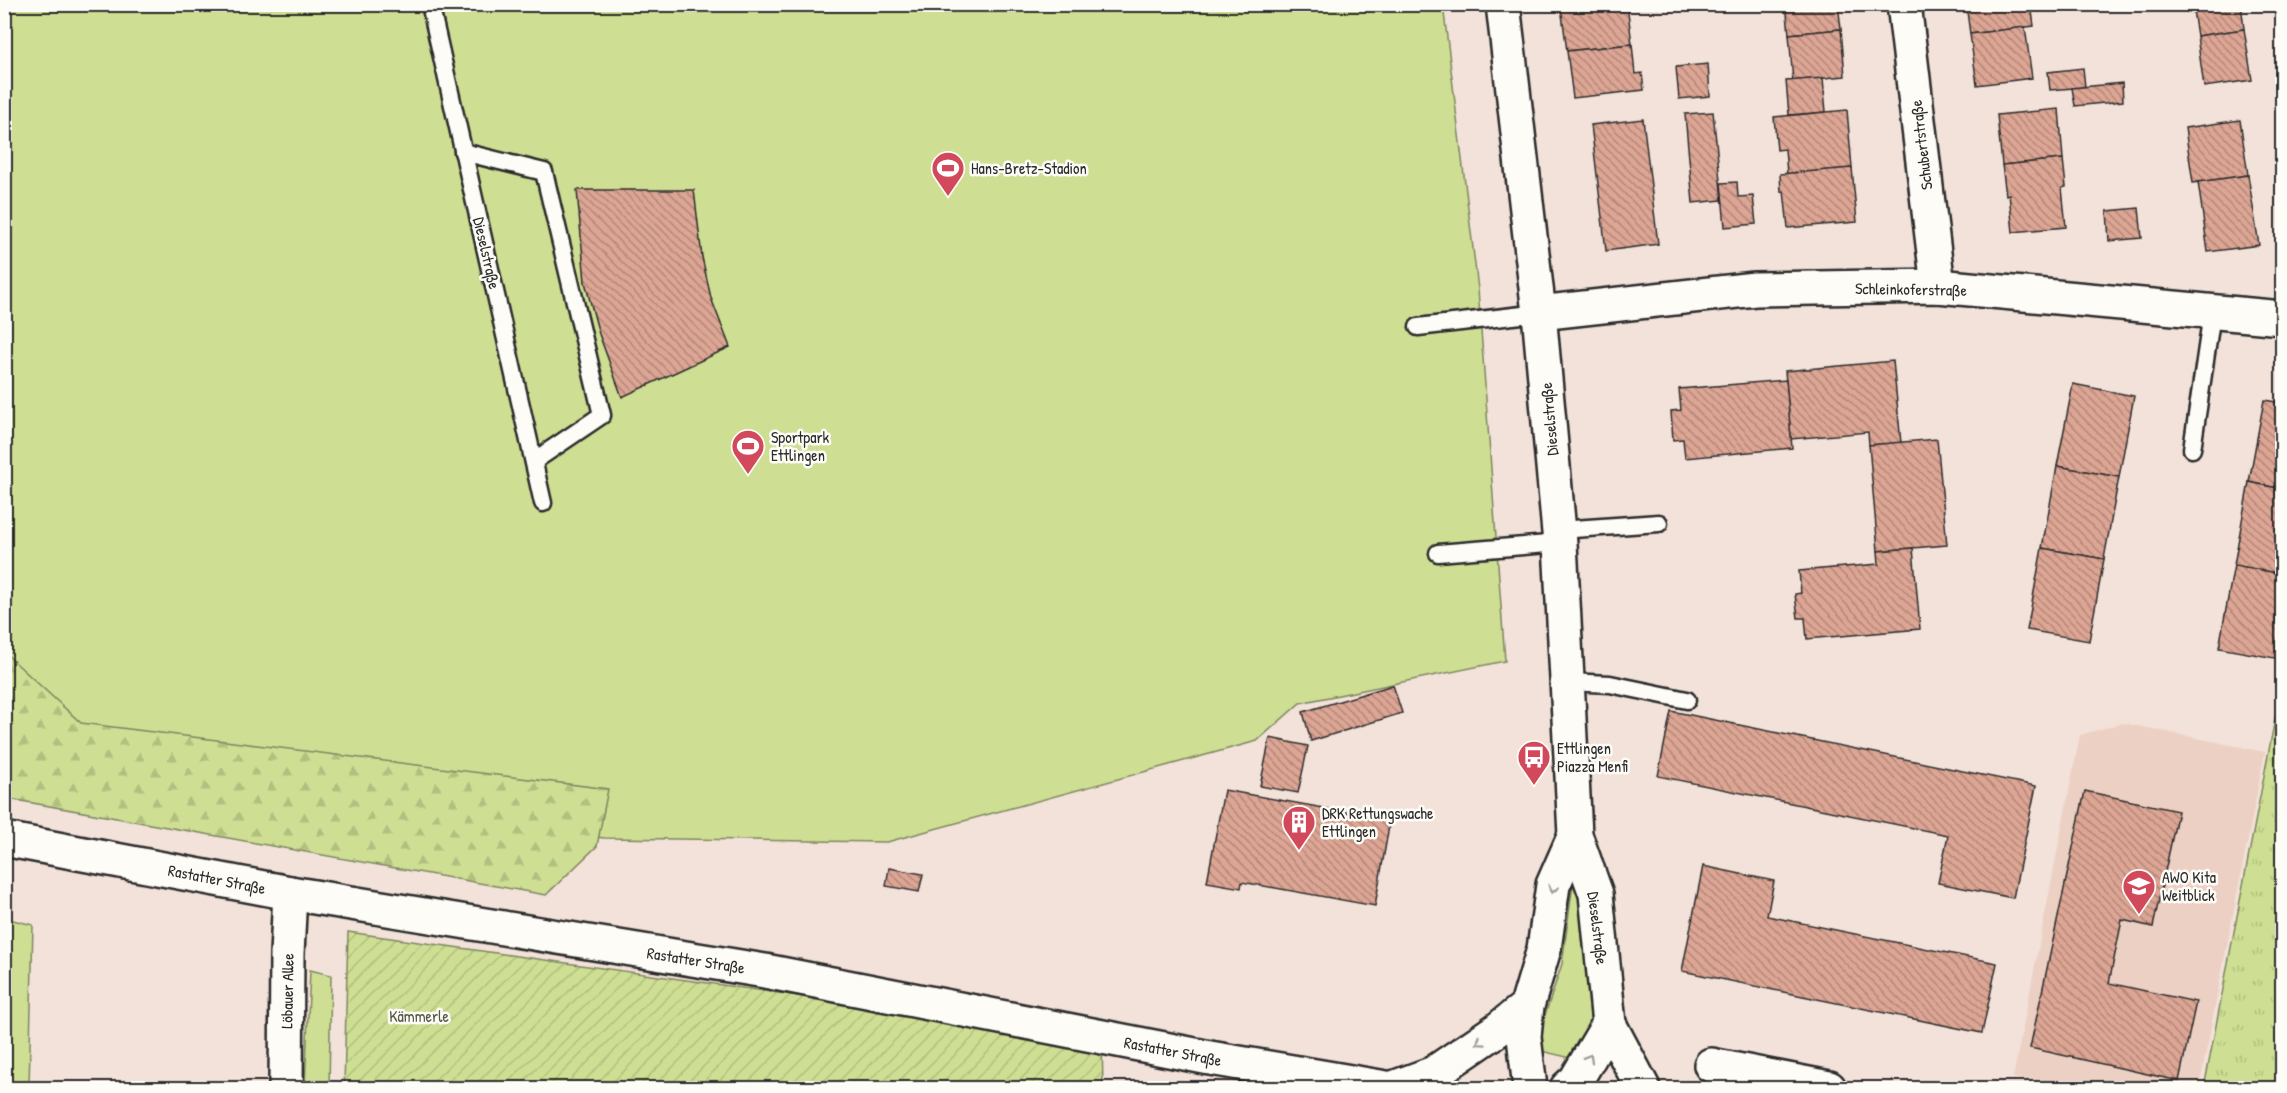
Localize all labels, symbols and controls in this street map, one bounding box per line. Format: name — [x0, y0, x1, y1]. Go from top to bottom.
street label: Schubertstraße — [1905, 98, 1937, 191]
sports icon: Hans-Bretz-Stadion — [930, 150, 966, 197]
place label: Hans-Bretz-Stadion — [971, 157, 1087, 179]
street label: Dieselstraße — [468, 215, 506, 292]
street label: Schleinkoferstraße — [1855, 277, 1968, 301]
street label: Dieselstraße — [1535, 381, 1563, 456]
place label: Sportpark Ettlingen — [771, 426, 830, 466]
sports icon: Sportpark Ettlingen — [730, 428, 766, 475]
place label: Ettlingen Piazza Menfi — [1557, 737, 1628, 777]
bus stop icon: Ettlingen Piazza Menfi — [1516, 739, 1552, 786]
place label: DRK Rettungswache Ettlingen — [1322, 802, 1434, 842]
building icon: DRK Rettungswache Ettlingen — [1281, 804, 1317, 851]
street label: Rastatter Straße — [166, 859, 268, 899]
place label: AWO Kita Weitblick — [2162, 866, 2216, 906]
school or university icon: AWO Kita Weitblick — [2121, 868, 2157, 915]
one-way arrow — [1547, 884, 1560, 894]
street label: Dieselstraße — [1583, 890, 1613, 966]
street label: Rastatter Straße — [645, 941, 747, 979]
street label: Löbauer Allee — [275, 953, 299, 1029]
park label: Kämmerle — [389, 1005, 449, 1027]
street label: Rastatter Straße — [1122, 1031, 1224, 1071]
one-way arrow — [1476, 1034, 1486, 1046]
one-way arrow — [1582, 1054, 1594, 1064]

